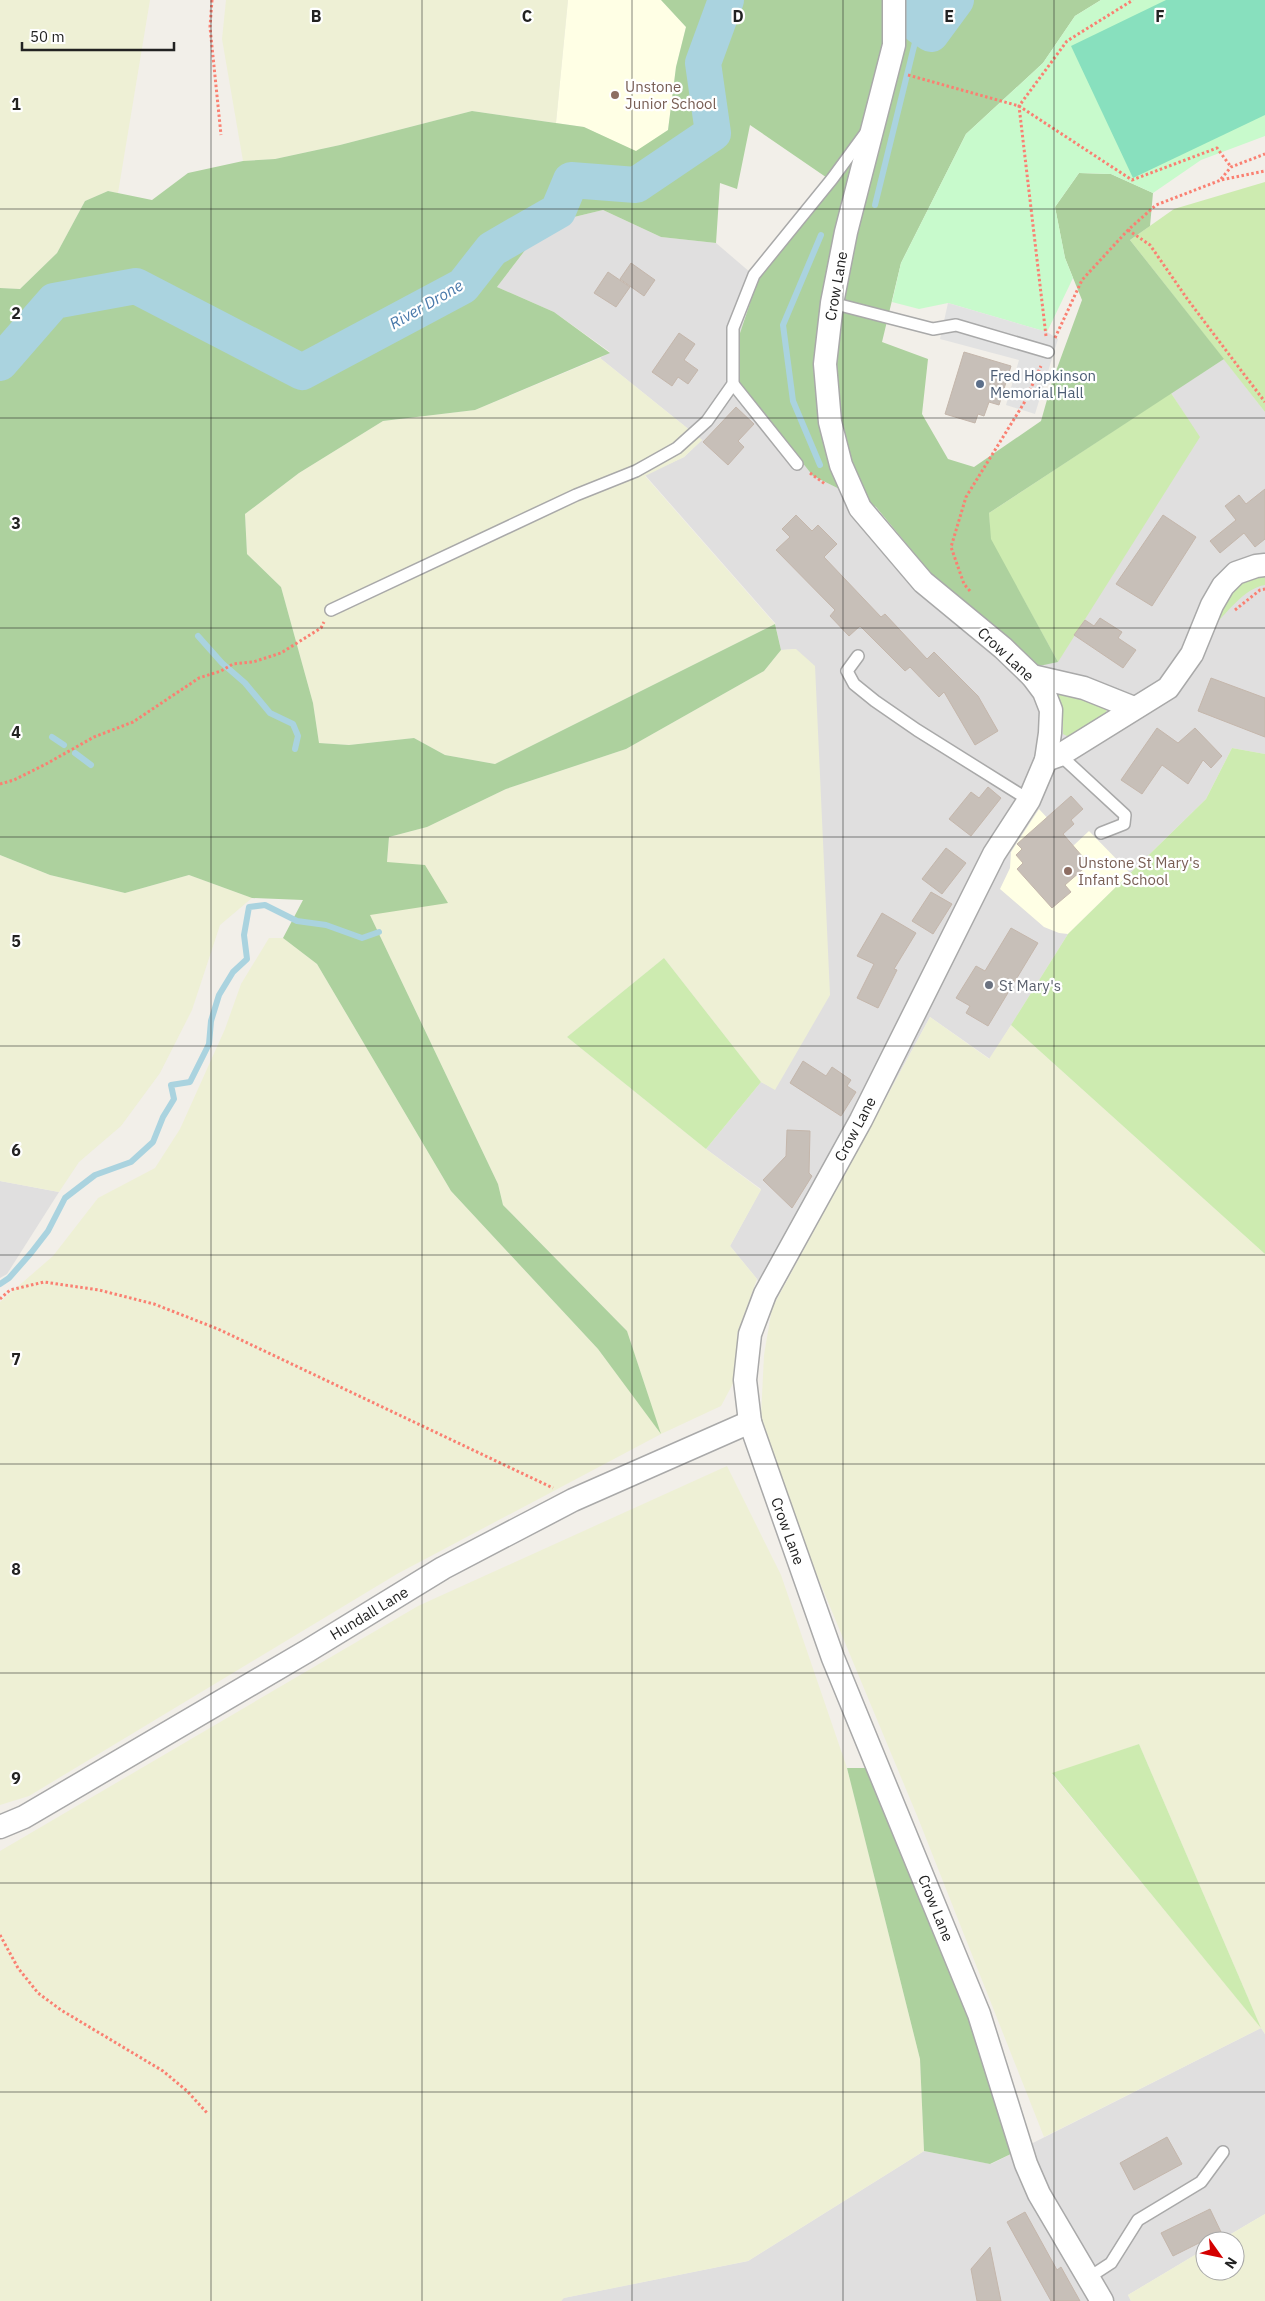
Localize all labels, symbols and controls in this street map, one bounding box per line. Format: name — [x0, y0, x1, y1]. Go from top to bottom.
text: B — [311, 6, 322, 26]
text: C — [522, 6, 532, 26]
text: D — [732, 6, 744, 26]
text: E — [944, 6, 954, 26]
text: F — [1155, 6, 1165, 26]
scale bar — [22, 20, 175, 52]
text: 50 m — [30, 27, 65, 46]
place label: Unstone Junior School — [625, 77, 717, 113]
marker: Unstone Junior School — [609, 89, 621, 101]
text: 1 — [11, 94, 21, 114]
street label: Crow Lane — [821, 250, 851, 322]
water label: River Drone — [386, 275, 466, 333]
text: 2 — [11, 303, 21, 323]
place label: Fred Hopkinson Memorial Hall — [990, 366, 1096, 402]
marker: Fred Hopkinson Memorial Hall — [974, 378, 986, 390]
text: 3 — [11, 513, 21, 533]
street label: Crow Lane — [974, 623, 1038, 685]
text: 4 — [11, 722, 21, 742]
place label: Unstone St Mary's Infant School — [1078, 853, 1200, 889]
marker: Unstone St Mary's Infant School — [1062, 865, 1074, 877]
text: 5 — [11, 931, 21, 951]
place label: St Mary's — [999, 976, 1061, 995]
marker: St Mary's — [983, 979, 995, 991]
street label: Crow Lane — [830, 1093, 880, 1165]
text: 6 — [11, 1140, 21, 1160]
text: 7 — [11, 1349, 21, 1369]
street label: Crow Lane — [767, 1495, 809, 1567]
text: 8 — [11, 1559, 21, 1579]
street label: Hundall Lane — [326, 1582, 412, 1644]
text: 9 — [11, 1768, 21, 1788]
street label: Crow Lane — [914, 1872, 958, 1944]
north arrow — [1195, 2231, 1245, 2281]
text: N — [1221, 2254, 1241, 2272]

